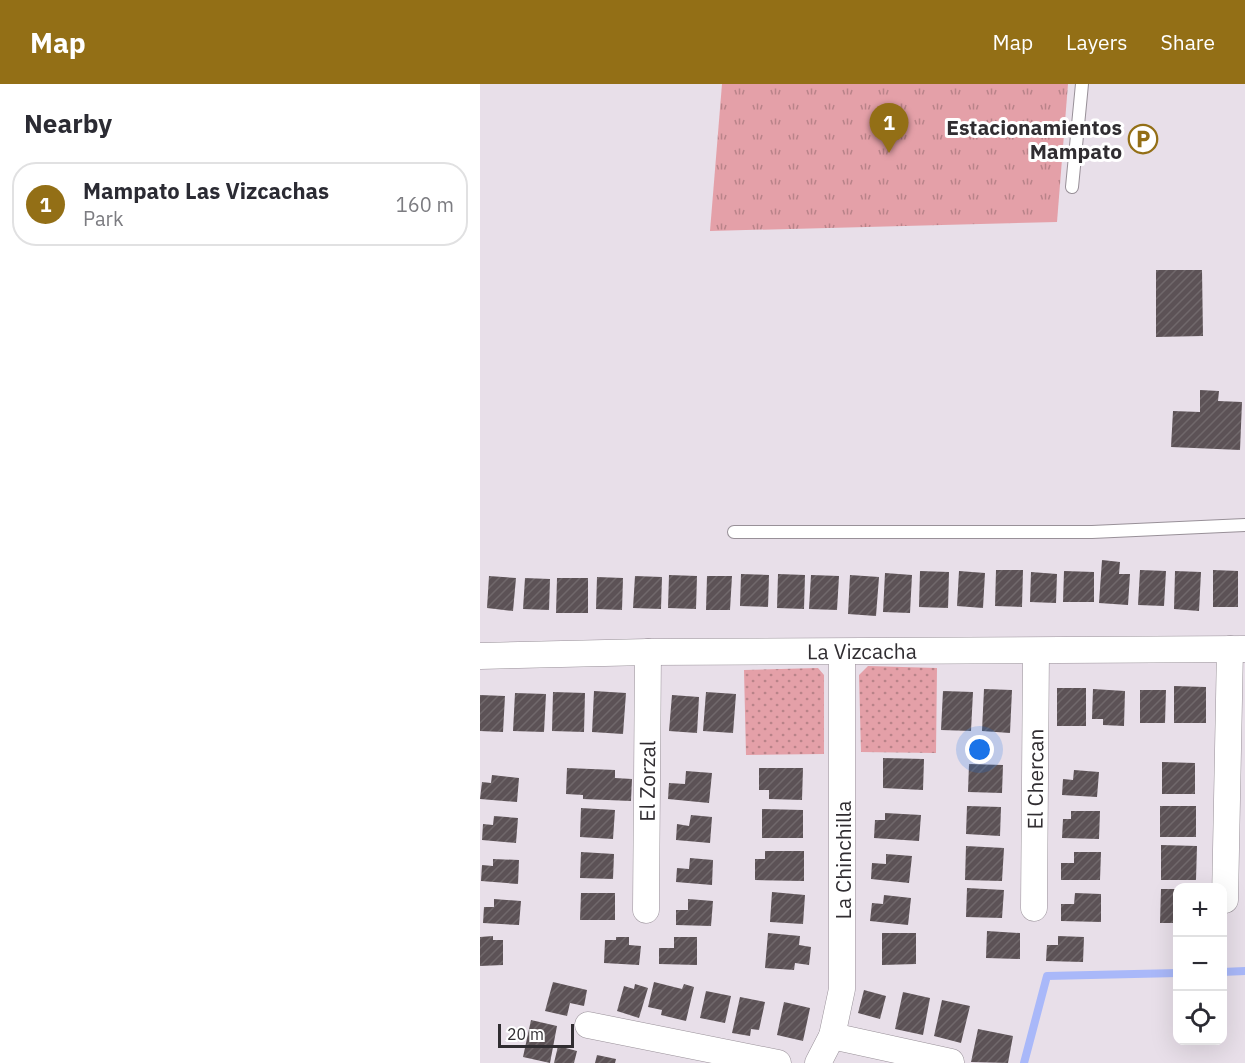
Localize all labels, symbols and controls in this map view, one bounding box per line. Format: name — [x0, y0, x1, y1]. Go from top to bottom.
text: Map — [30, 24, 86, 61]
text: Map — [993, 28, 1033, 56]
text: Layers — [1066, 28, 1128, 56]
text: Share — [1161, 28, 1215, 56]
pin: 1 — [870, 104, 908, 153]
text: Nearby — [24, 106, 112, 140]
place label: Estacionamientos Mampato — [946, 113, 1122, 165]
parking icon: Estacionamientos Mampato — [1127, 123, 1159, 155]
text: Mampato Las Vizcachas — [83, 176, 329, 205]
text: 1 — [40, 191, 52, 218]
text: 160 m — [396, 191, 454, 218]
text: Park — [83, 205, 123, 232]
street label: La Vizcacha — [807, 637, 917, 665]
street label: El Chercan — [1021, 728, 1049, 830]
your location — [965, 735, 994, 764]
street label: El Zorzal — [633, 740, 661, 822]
street label: La Chinchilla — [829, 800, 857, 920]
map controls — [1173, 883, 1227, 1045]
button: + — [1173, 883, 1227, 937]
button: − — [1173, 937, 1227, 991]
button: locate — [1173, 991, 1227, 1045]
scale bar — [498, 1021, 574, 1048]
text: 20 m — [507, 1024, 544, 1044]

